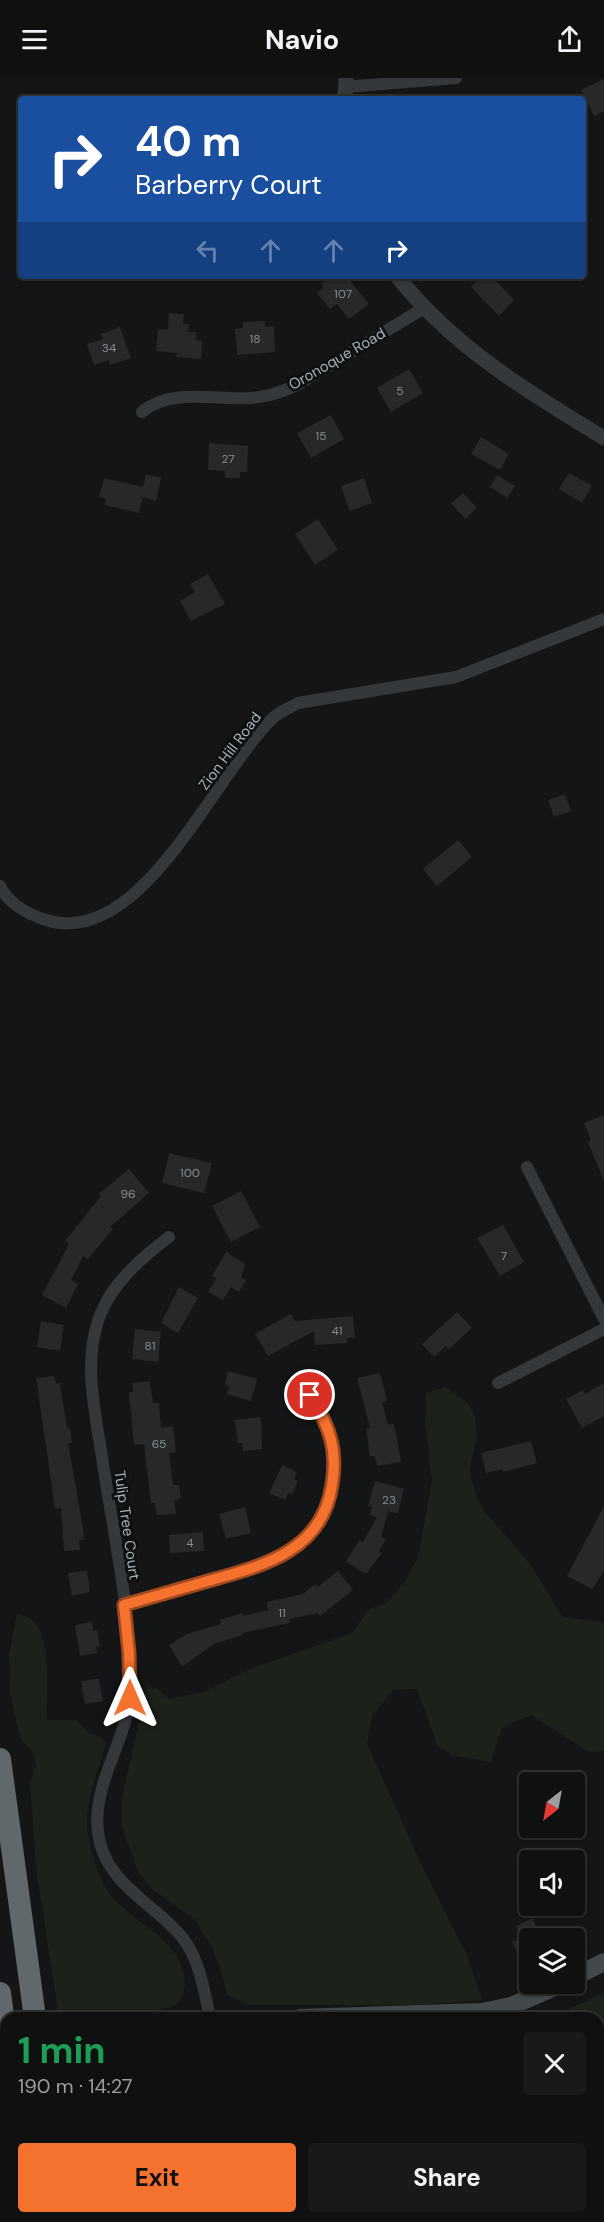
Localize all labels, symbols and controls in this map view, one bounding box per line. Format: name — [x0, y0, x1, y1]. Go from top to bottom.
text: Navio — [265, 22, 339, 57]
icon: menu — [18, 23, 51, 56]
icon: share — [553, 23, 586, 56]
text: 40 m — [135, 114, 241, 169]
icon: right — [36, 120, 114, 198]
text: Barberry Court — [135, 167, 322, 202]
icon: left — [191, 234, 224, 267]
icon: ahead — [254, 234, 287, 267]
icon: ahead — [317, 234, 350, 267]
icon: right — [380, 234, 413, 267]
house number: 107 — [334, 286, 352, 302]
street label: Oronoque Road — [285, 323, 389, 395]
house number: 18 — [249, 331, 261, 347]
house number: 34 — [102, 340, 116, 356]
house number: 5 — [396, 383, 404, 399]
house number: 15 — [315, 428, 327, 444]
house number: 27 — [221, 451, 235, 467]
street label: Zion Hill Road — [194, 708, 266, 794]
house number: 100 — [180, 1165, 200, 1181]
house number: 96 — [120, 1186, 136, 1202]
house number: 7 — [501, 1248, 507, 1264]
house number: 41 — [331, 1323, 343, 1339]
house number: 81 — [145, 1338, 155, 1354]
pin — [284, 1369, 335, 1420]
icon: arrive — [293, 1378, 326, 1411]
house number: 65 — [152, 1436, 166, 1452]
street label: Tulip Tree Court — [109, 1469, 145, 1581]
house number: 23 — [382, 1492, 396, 1508]
house number: 4 — [186, 1535, 194, 1551]
house number: 11 — [278, 1605, 286, 1621]
position arrow — [98, 1666, 162, 1730]
north arrow — [519, 1772, 585, 1838]
map controls — [519, 1772, 585, 1994]
button: sound — [519, 1850, 585, 1916]
button: layers — [519, 1928, 585, 1994]
text: 1 min — [18, 2027, 106, 2074]
button: close — [523, 2032, 586, 2095]
text: 190 m · 14:27 — [18, 2073, 133, 2099]
button: Exit — [18, 2143, 296, 2212]
button: Share — [308, 2143, 586, 2212]

